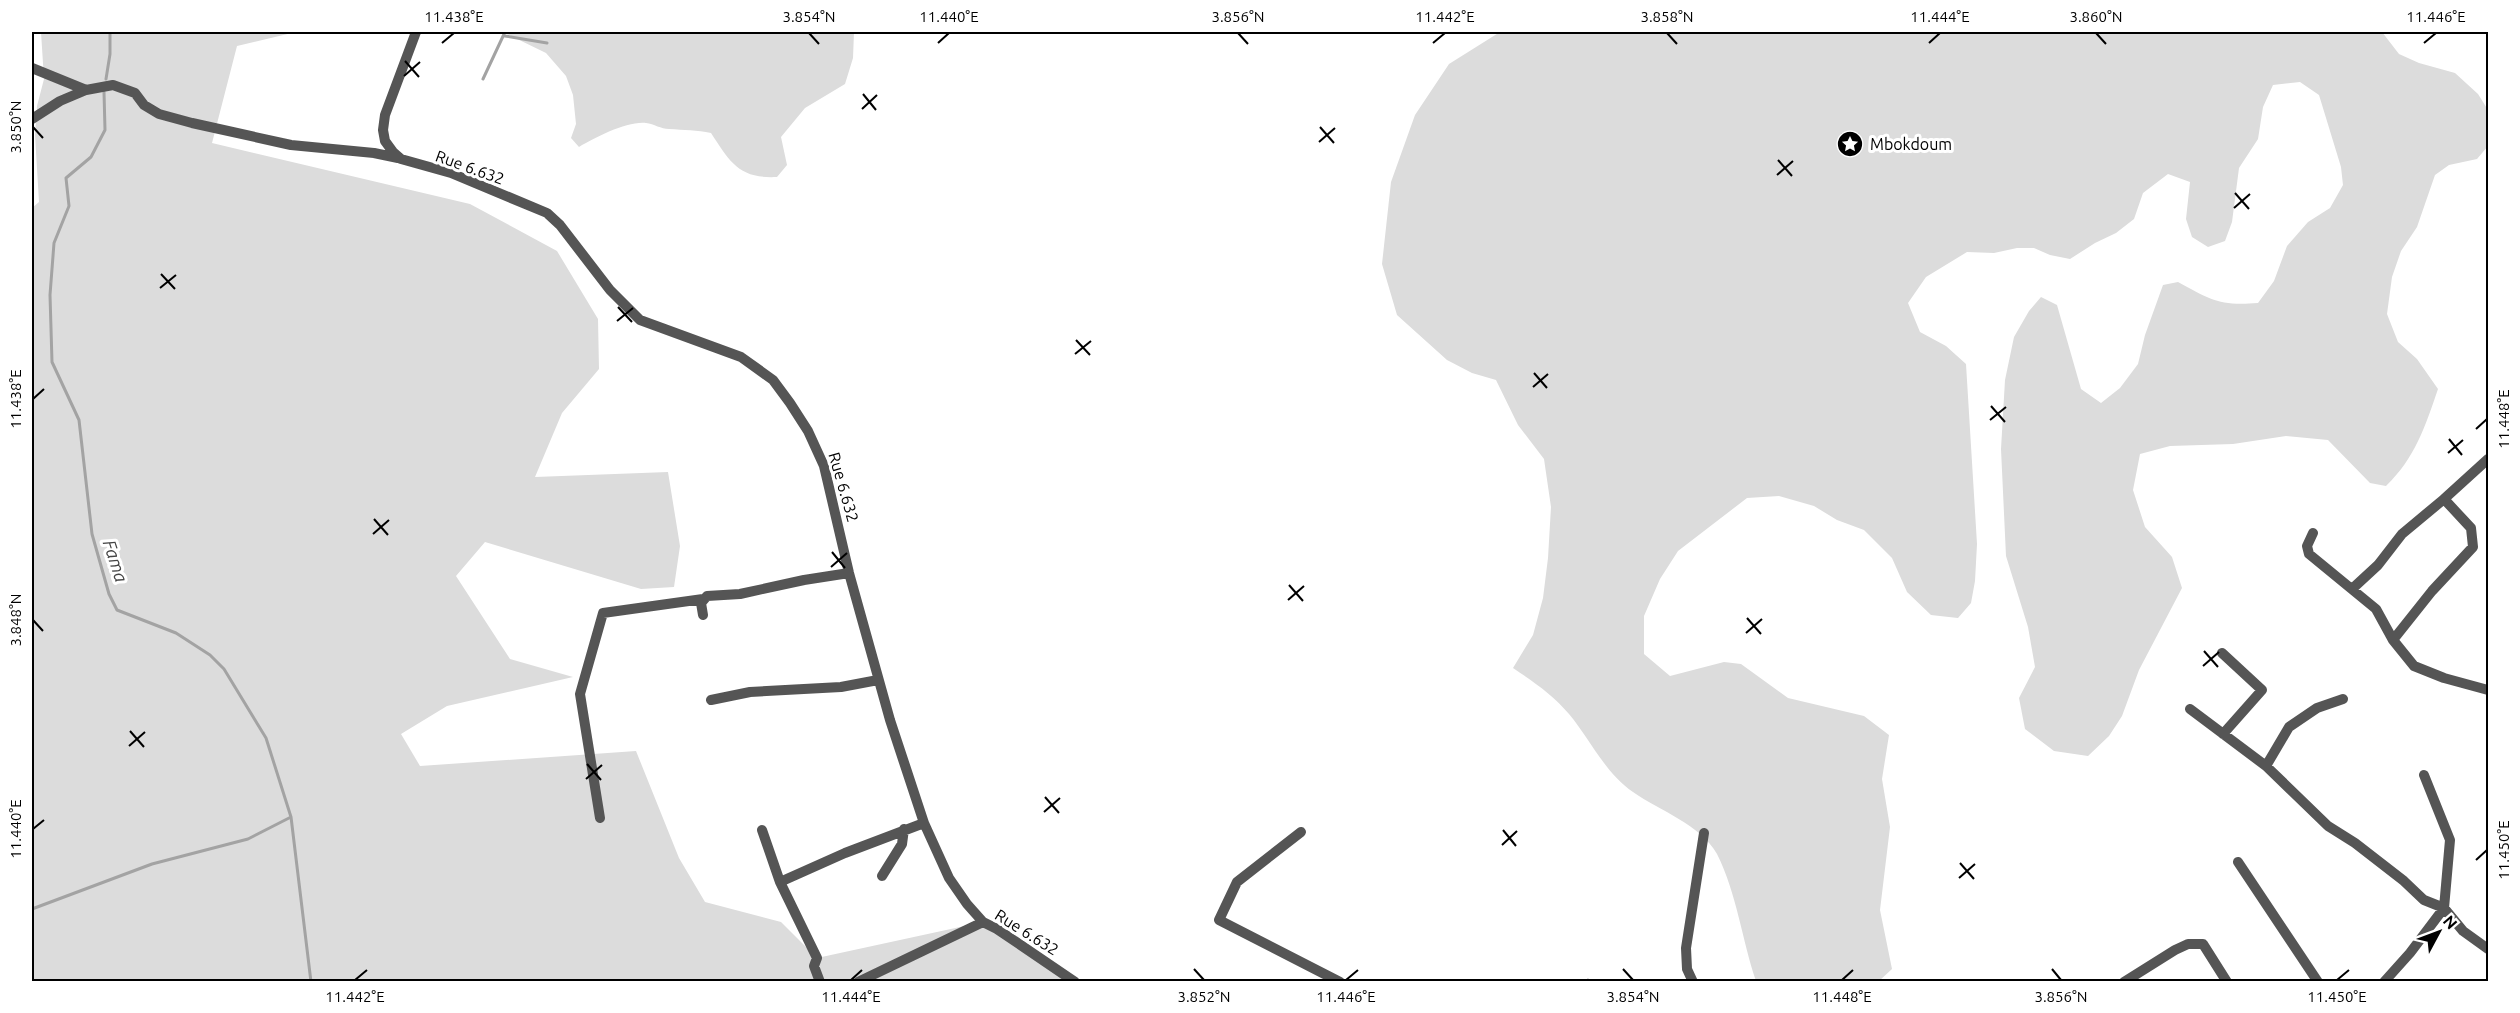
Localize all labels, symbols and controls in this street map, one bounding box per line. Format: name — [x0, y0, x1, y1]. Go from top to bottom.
text: 11.438°E — [424, 8, 484, 25]
text: 3.854°N — [782, 8, 836, 25]
text: 11.440°E — [919, 8, 979, 25]
text: 3.856°N — [1211, 8, 1265, 25]
text: 11.442°E — [1415, 8, 1475, 25]
text: 3.858°N — [1640, 8, 1694, 25]
text: 11.444°E — [1910, 8, 1970, 25]
text: 3.860°N — [2069, 8, 2123, 25]
text: 11.446°E — [2406, 8, 2466, 25]
text: 3.850°N — [7, 100, 24, 154]
place icon: Mbokdoum — [1835, 129, 1865, 159]
place label: Mbokdoum — [1870, 135, 1952, 153]
street label: Rue 6.632 — [433, 146, 507, 188]
text: 11.438°E — [7, 369, 24, 429]
text: 11.448°E — [2495, 389, 2512, 449]
street label: Rue 6.632 — [825, 450, 863, 524]
water label: Fama — [100, 537, 132, 585]
text: 3.848°N — [7, 593, 24, 647]
text: 11.440°E — [7, 799, 24, 859]
text: 11.450°E — [2495, 820, 2512, 880]
north arrow — [2409, 902, 2469, 962]
street label: Rue 6.632 — [992, 905, 1062, 959]
text: N — [2440, 912, 2461, 933]
text: 11.442°E — [325, 988, 385, 1005]
text: 11.444°E — [821, 988, 881, 1005]
text: 3.852°N — [1177, 988, 1231, 1005]
text: 11.446°E — [1316, 988, 1376, 1005]
text: 3.854°N — [1606, 988, 1660, 1005]
text: 11.448°E — [1812, 988, 1872, 1005]
text: 3.856°N — [2034, 988, 2088, 1005]
text: 11.450°E — [2307, 988, 2367, 1005]

